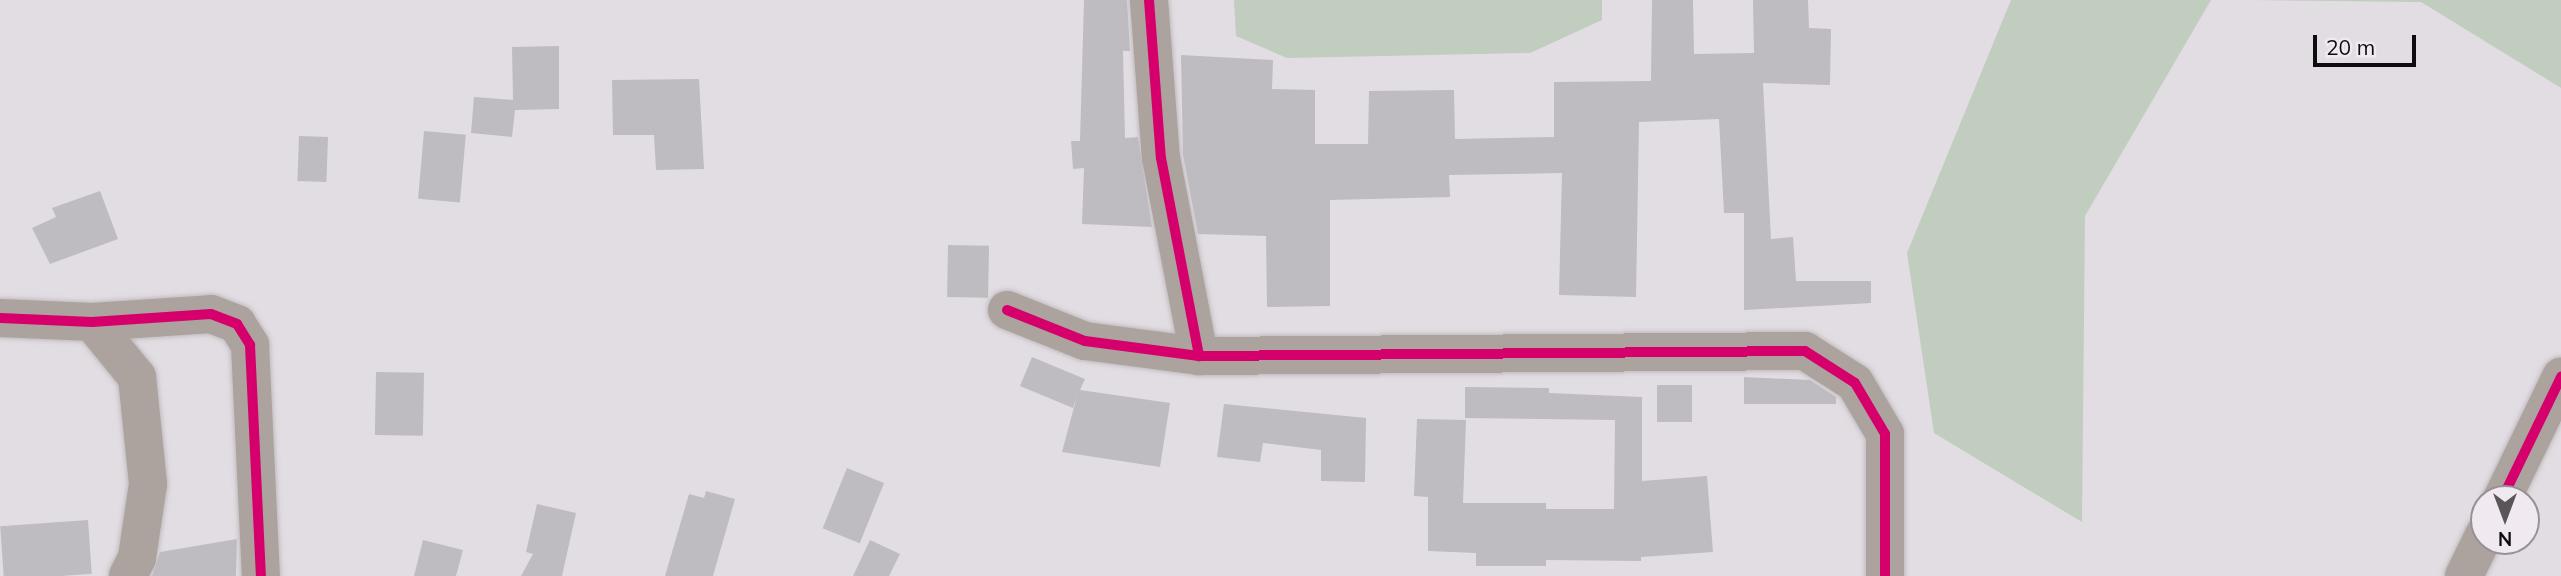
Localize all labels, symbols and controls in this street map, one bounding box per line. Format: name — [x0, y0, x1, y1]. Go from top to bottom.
scale bar — [2316, 21, 2419, 65]
text: 20 m — [2326, 34, 2375, 60]
north arrow — [2470, 485, 2540, 555]
text: N — [2498, 527, 2512, 551]

